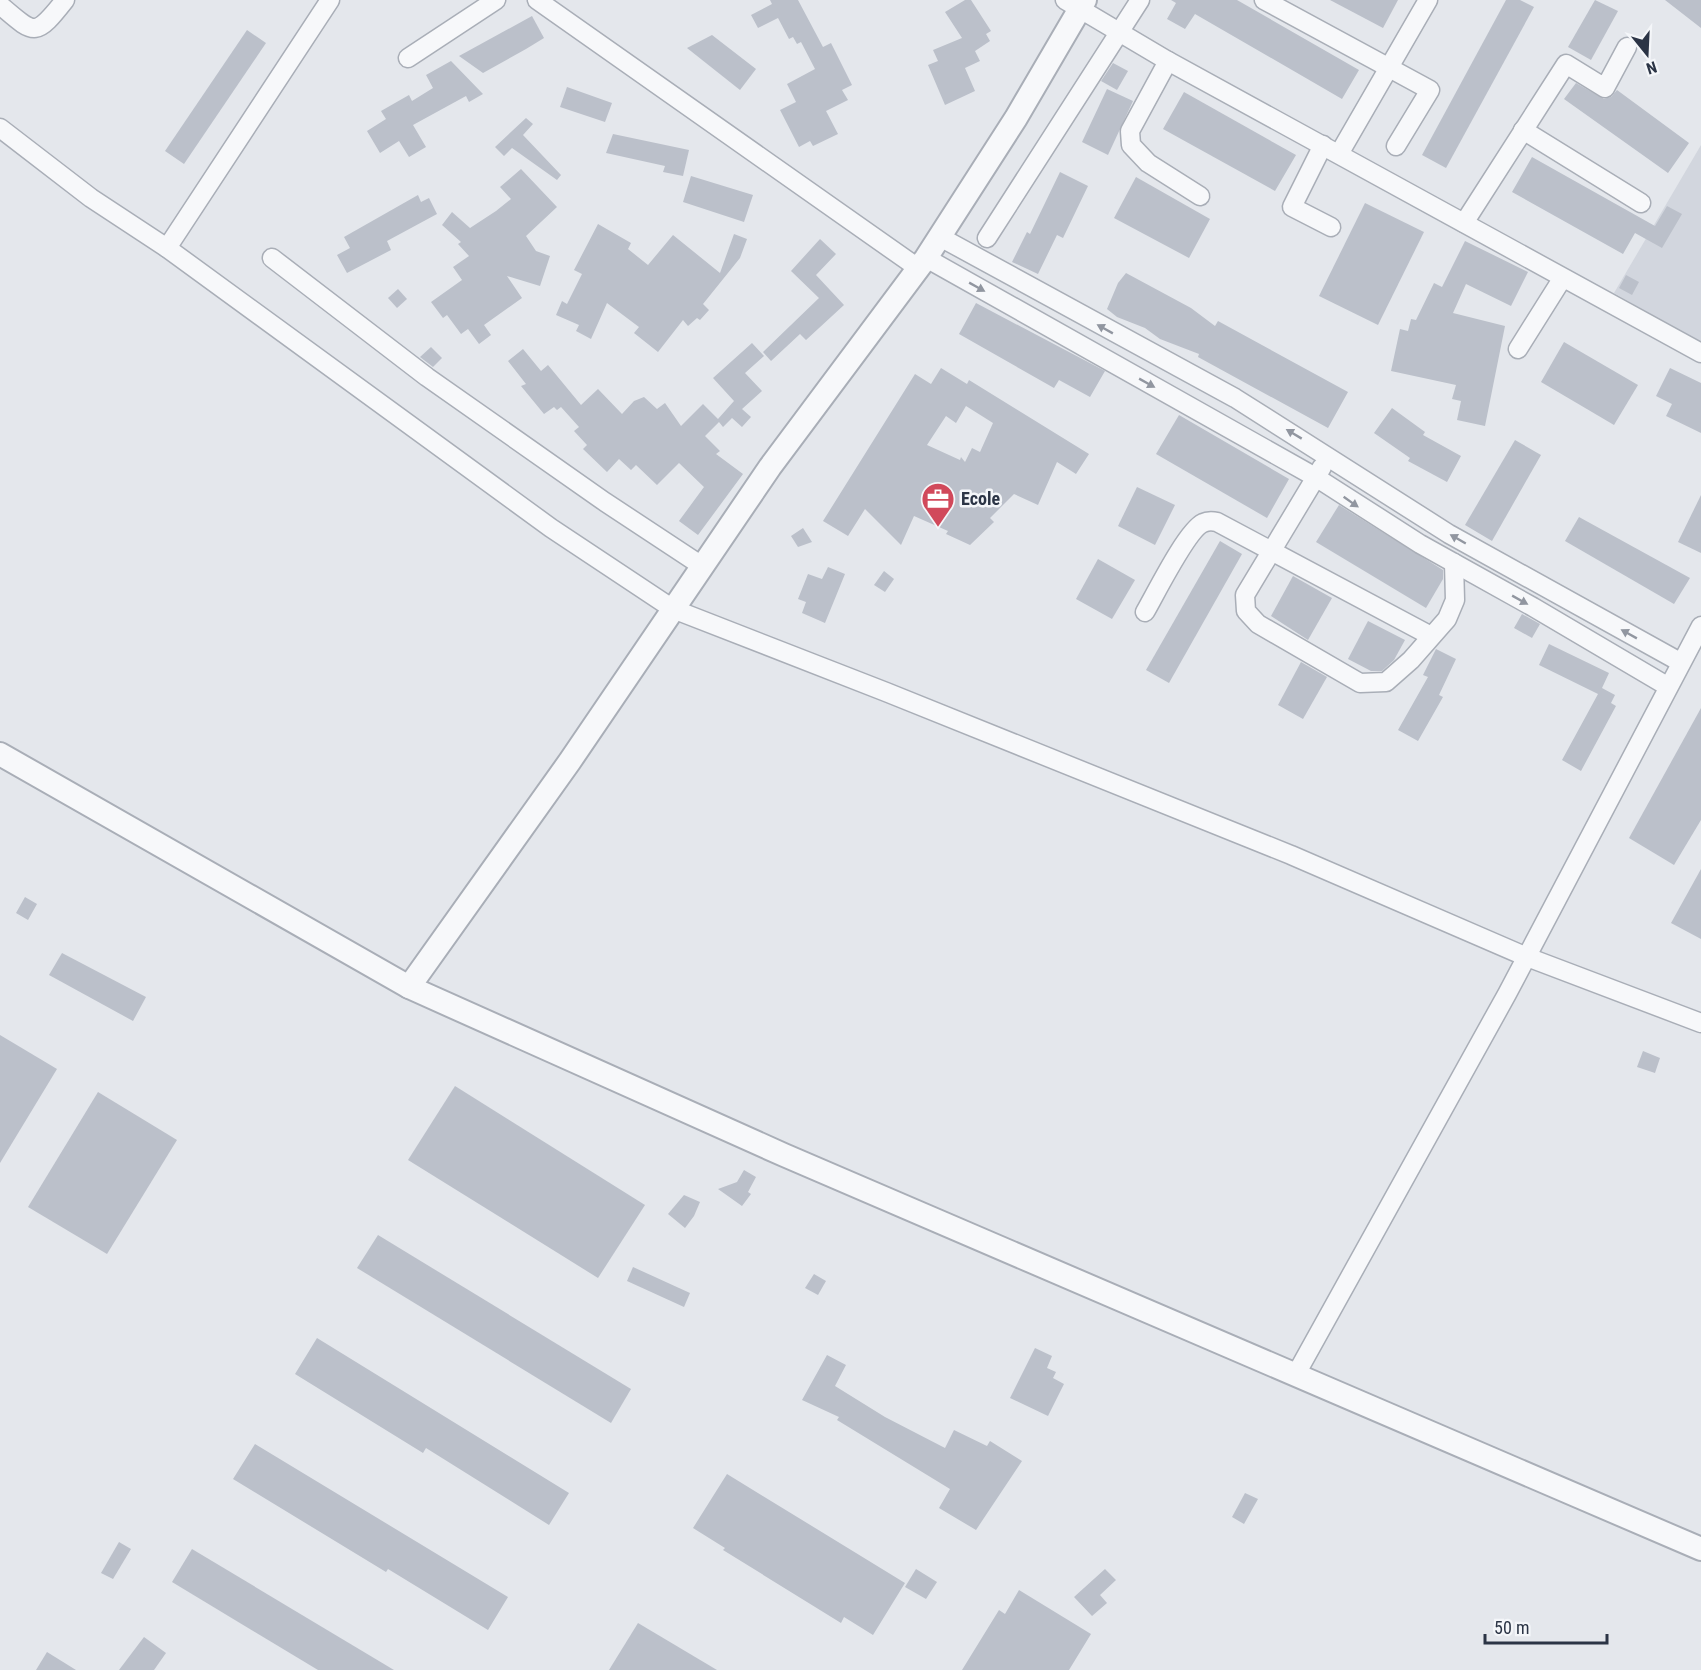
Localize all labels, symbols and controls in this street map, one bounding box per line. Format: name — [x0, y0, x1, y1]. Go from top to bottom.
north arrow — [1617, 24, 1677, 84]
text: N — [1644, 57, 1659, 78]
one-way arrow — [969, 282, 986, 292]
one-way arrow — [1096, 324, 1113, 334]
one-way arrow — [1139, 378, 1156, 388]
one-way arrow — [1286, 429, 1302, 440]
office icon: Ecole — [920, 481, 956, 528]
place label: Ecole — [961, 488, 1000, 509]
one-way arrow — [1343, 496, 1359, 508]
one-way arrow — [1449, 534, 1466, 544]
one-way arrow — [1512, 595, 1529, 605]
one-way arrow — [1620, 629, 1637, 639]
scale bar — [1485, 1607, 1606, 1645]
text: 50 m — [1494, 1617, 1529, 1638]

